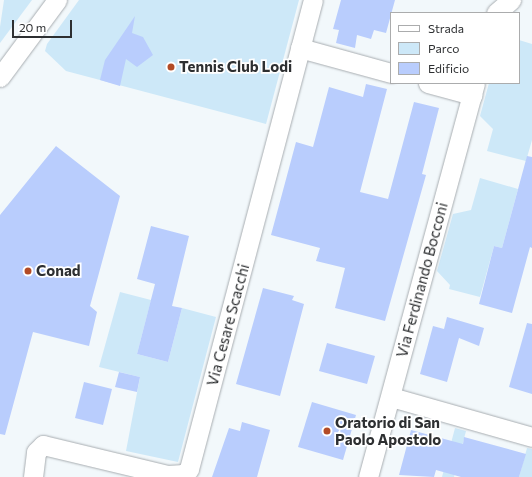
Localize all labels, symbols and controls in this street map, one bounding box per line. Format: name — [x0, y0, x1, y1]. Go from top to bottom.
scale bar — [14, 12, 74, 38]
legend — [390, 12, 520, 84]
text: 20 m — [19, 20, 46, 34]
text: Strada — [428, 21, 464, 35]
text: Parco — [428, 41, 460, 55]
place label: Tennis Club Lodi — [179, 58, 292, 76]
text: Edificio — [428, 61, 469, 75]
marker: Tennis Club Lodi — [166, 62, 176, 72]
street label: Via Ferdinando Bocconi — [393, 201, 451, 359]
place label: Conad — [36, 262, 81, 280]
street label: Via Cesare Scacchi — [203, 262, 253, 388]
marker: Conad — [23, 266, 33, 276]
place label: Oratorio di San Paolo Apostolo — [335, 413, 441, 448]
marker: Oratorio di San Paolo Apostolo — [322, 426, 332, 436]

